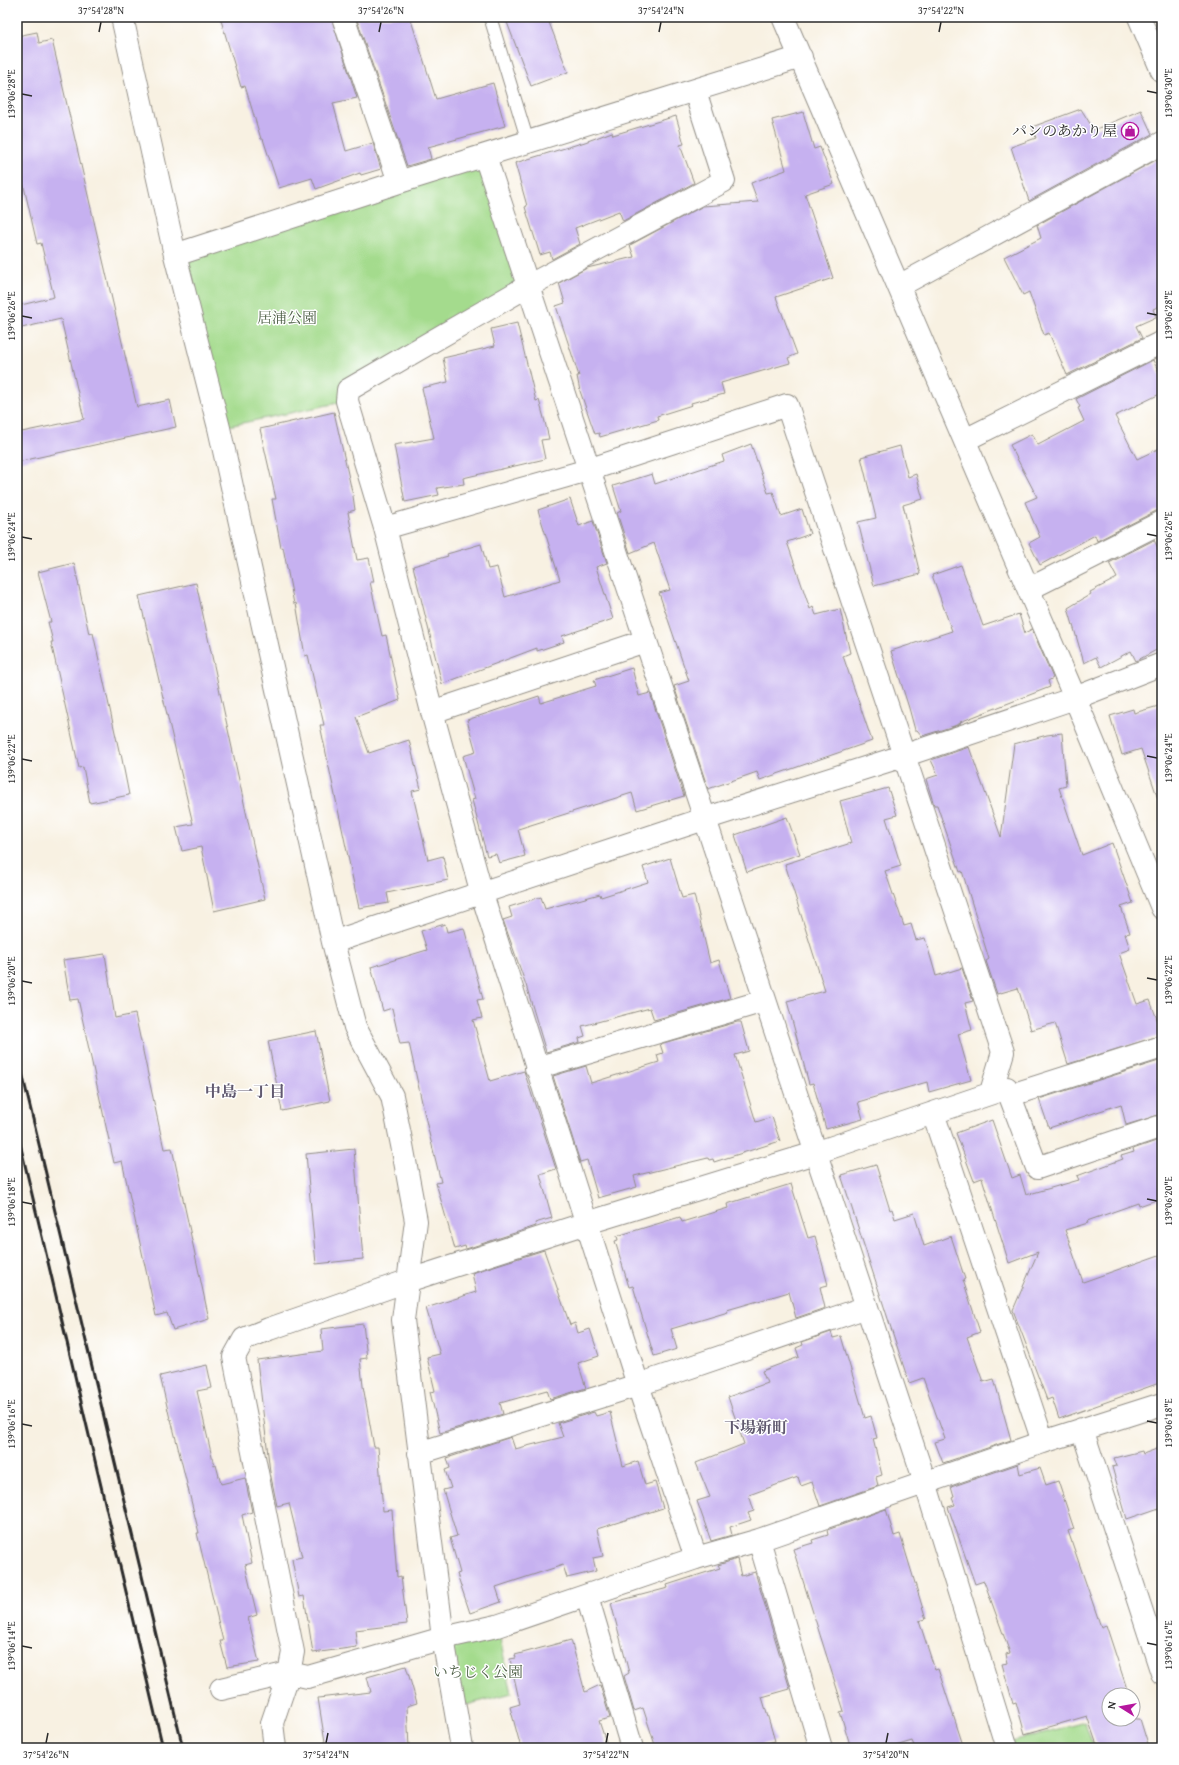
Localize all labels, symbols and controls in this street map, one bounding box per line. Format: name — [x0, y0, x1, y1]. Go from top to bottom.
text: 37°54'28"N — [78, 3, 124, 18]
text: 37°54'26"N — [358, 3, 404, 18]
text: 37°54'24"N — [638, 3, 684, 18]
text: 37°54'22"N — [918, 3, 964, 18]
text: 139°06'30"E — [1161, 68, 1176, 118]
text: 139°06'28"E — [4, 69, 19, 119]
place label: パンのあかり屋 — [1012, 120, 1117, 141]
shop icon: パンのあかり屋 — [1120, 121, 1140, 141]
text: 139°06'28"E — [1161, 290, 1176, 340]
text: 139°06'26"E — [4, 291, 19, 341]
park label: 居浦公園 — [257, 307, 317, 328]
text: 139°06'26"E — [1161, 511, 1176, 561]
text: 139°06'24"E — [4, 512, 19, 562]
text: 139°06'24"E — [1161, 733, 1176, 783]
text: 139°06'22"E — [4, 734, 19, 784]
text: 139°06'22"E — [1161, 955, 1176, 1005]
text: 139°06'20"E — [4, 956, 19, 1006]
district label: 中島一丁目 — [205, 1079, 285, 1103]
text: 139°06'20"E — [1161, 1176, 1176, 1226]
text: 139°06'18"E — [4, 1177, 19, 1227]
text: 139°06'18"E — [1161, 1398, 1176, 1448]
text: 139°06'16"E — [4, 1399, 19, 1449]
district label: 下場新町 — [724, 1415, 788, 1439]
text: 139°06'16"E — [1161, 1620, 1176, 1670]
text: 139°06'14"E — [4, 1621, 19, 1671]
park label: いちじく公園 — [433, 1661, 523, 1682]
north arrow — [1101, 1687, 1141, 1727]
text: N — [1103, 1699, 1120, 1710]
text: 37°54'26"N — [23, 1747, 69, 1762]
text: 37°54'24"N — [303, 1747, 349, 1762]
text: 37°54'22"N — [583, 1747, 629, 1762]
text: 37°54'20"N — [863, 1747, 909, 1762]

